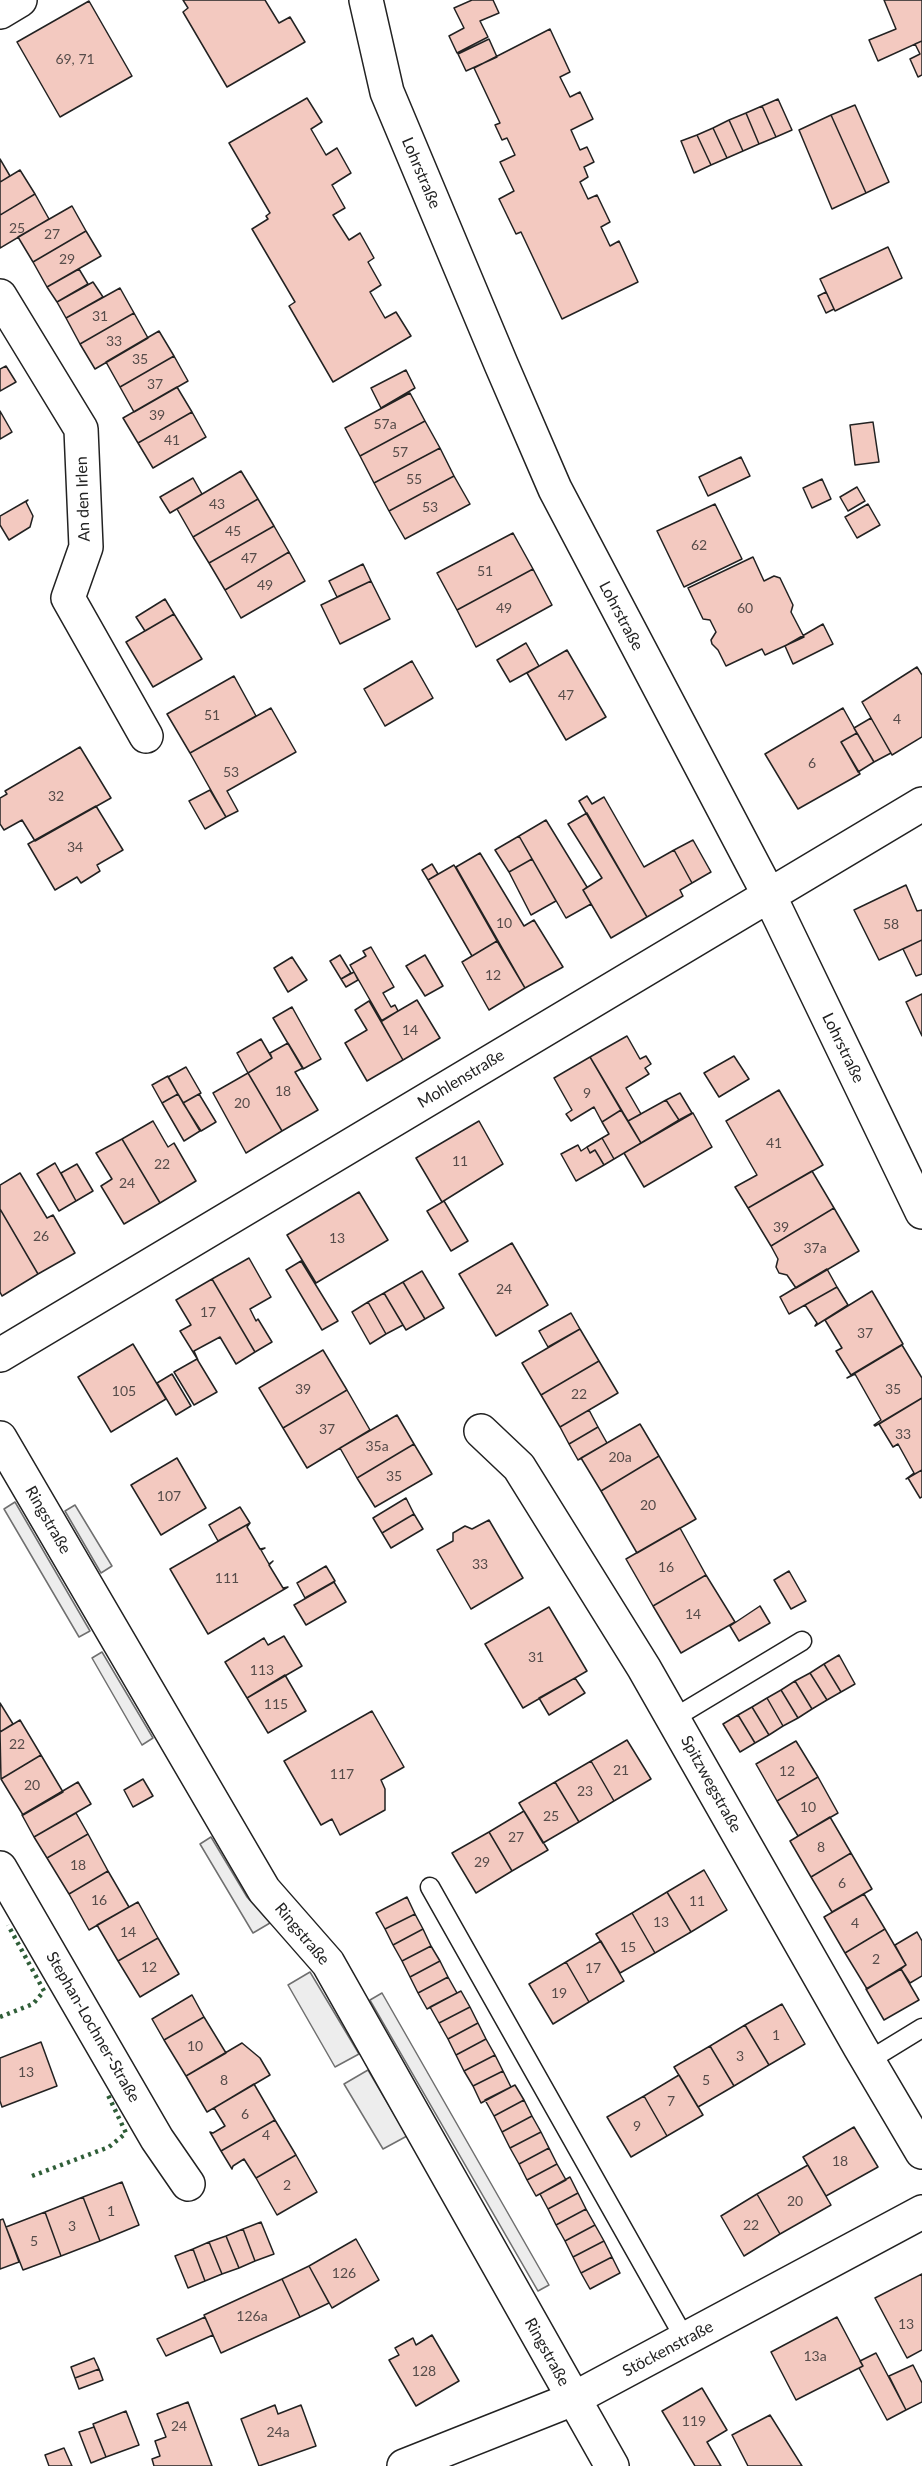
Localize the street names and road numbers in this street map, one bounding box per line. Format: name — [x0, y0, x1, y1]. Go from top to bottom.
street label: Lohrstraße — [397, 135, 445, 211]
street label: An den Irlen — [72, 456, 94, 542]
street label: Lohrstraße — [595, 578, 647, 654]
street label: Lohrstraße — [818, 1010, 868, 1086]
street label: Mohlenstraße — [414, 1046, 508, 1112]
street label: Ringstraße — [21, 1483, 75, 1557]
street label: Spitzwegstraße — [677, 1732, 745, 1836]
street label: Ringstraße — [271, 1899, 333, 1969]
street label: Stephan-Lochner-Straße — [42, 1948, 144, 2106]
street label: Ringstraße — [520, 2315, 574, 2389]
street label: Stöckenstraße — [619, 2317, 717, 2381]

